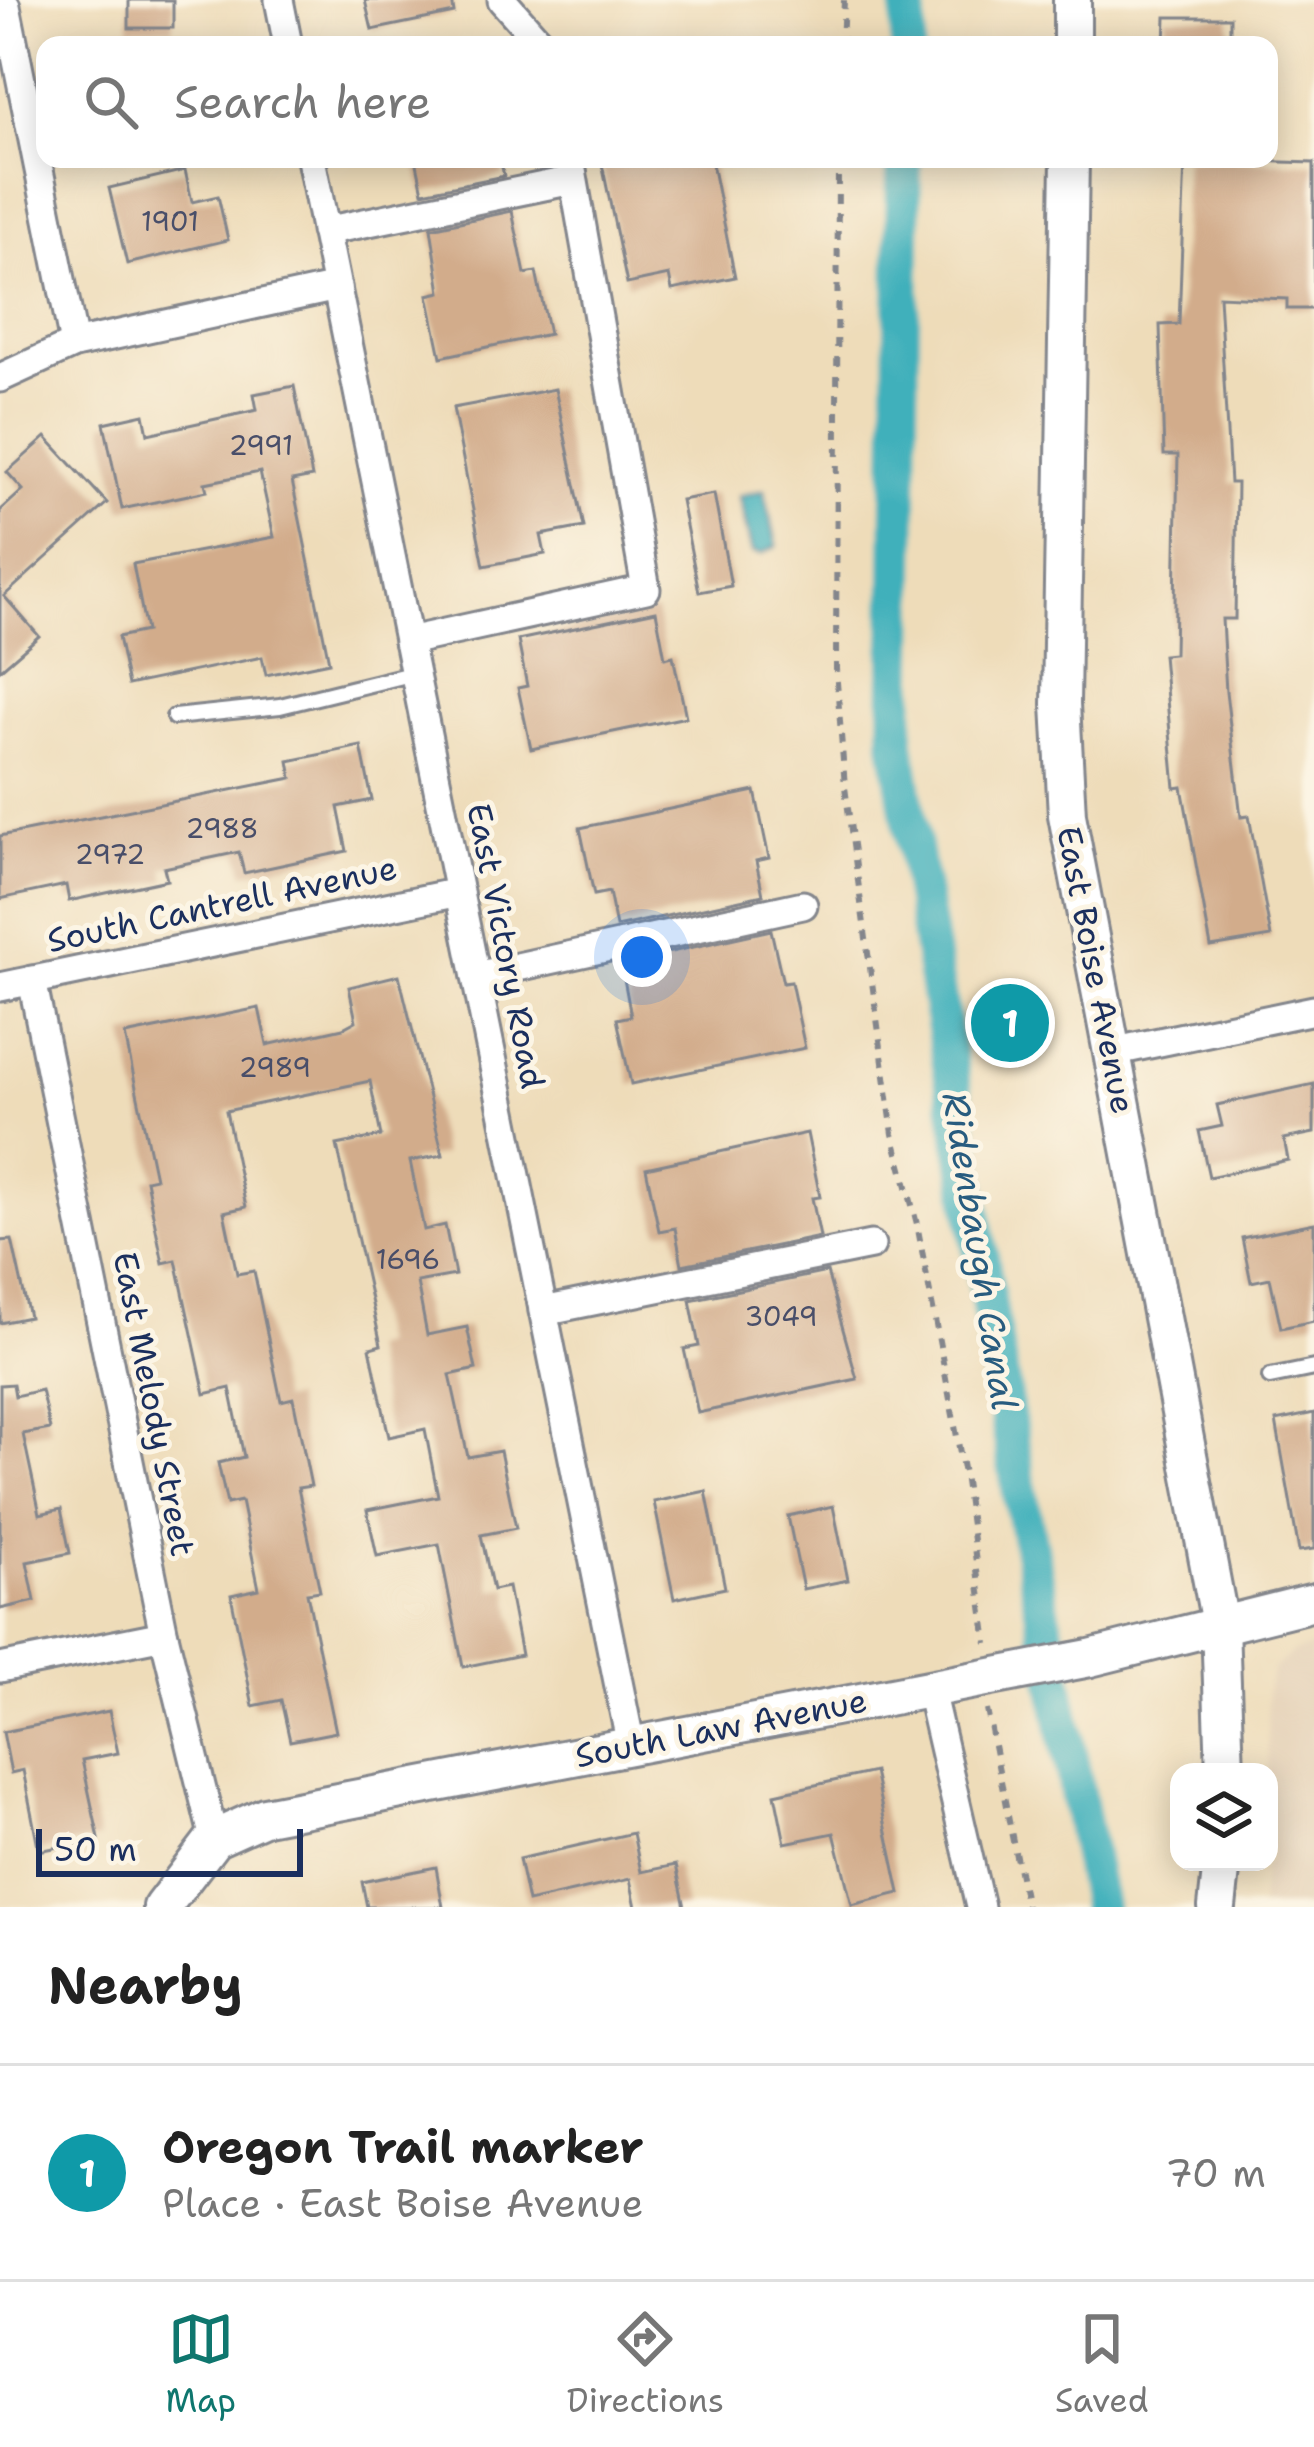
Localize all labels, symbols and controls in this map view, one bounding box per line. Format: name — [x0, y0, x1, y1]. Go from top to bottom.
search box — [36, 36, 1278, 168]
icon: search — [78, 69, 144, 135]
text: Search here — [174, 72, 431, 132]
house number: 1901 — [141, 203, 199, 240]
house number: 2991 — [229, 427, 293, 464]
street label: East Victory Road — [456, 800, 556, 1092]
house number: 2988 — [185, 810, 259, 847]
street label: East Boise Avenue — [1046, 823, 1146, 1117]
house number: 2972 — [75, 836, 145, 873]
street label: South Cantrell Avenue — [43, 845, 401, 963]
your location — [612, 927, 672, 987]
pin: 1 — [971, 978, 1049, 1068]
house number: 2989 — [239, 1049, 311, 1086]
water label: Ridenbaugh Canal — [931, 1089, 1029, 1413]
house number: 1696 — [376, 1241, 440, 1278]
street label: East Melody Street — [102, 1248, 206, 1560]
house number: 3049 — [744, 1298, 818, 1335]
street label: South Law Avenue — [571, 1678, 871, 1778]
map controls — [1170, 1763, 1278, 1871]
button: layers — [1170, 1763, 1278, 1871]
scale bar — [36, 1823, 303, 1876]
text: 50 m — [54, 1827, 137, 1872]
text: Nearby — [48, 1951, 243, 2019]
text: Oregon Trail marker — [162, 2117, 644, 2177]
text: 1 — [78, 2147, 96, 2199]
text: 70 m — [1165, 2147, 1266, 2199]
text: Place · East Boise Avenue — [162, 2177, 644, 2229]
tab: Map — [165, 2306, 236, 2423]
tab: Directions — [567, 2306, 724, 2423]
tab: Saved — [1055, 2306, 1149, 2423]

